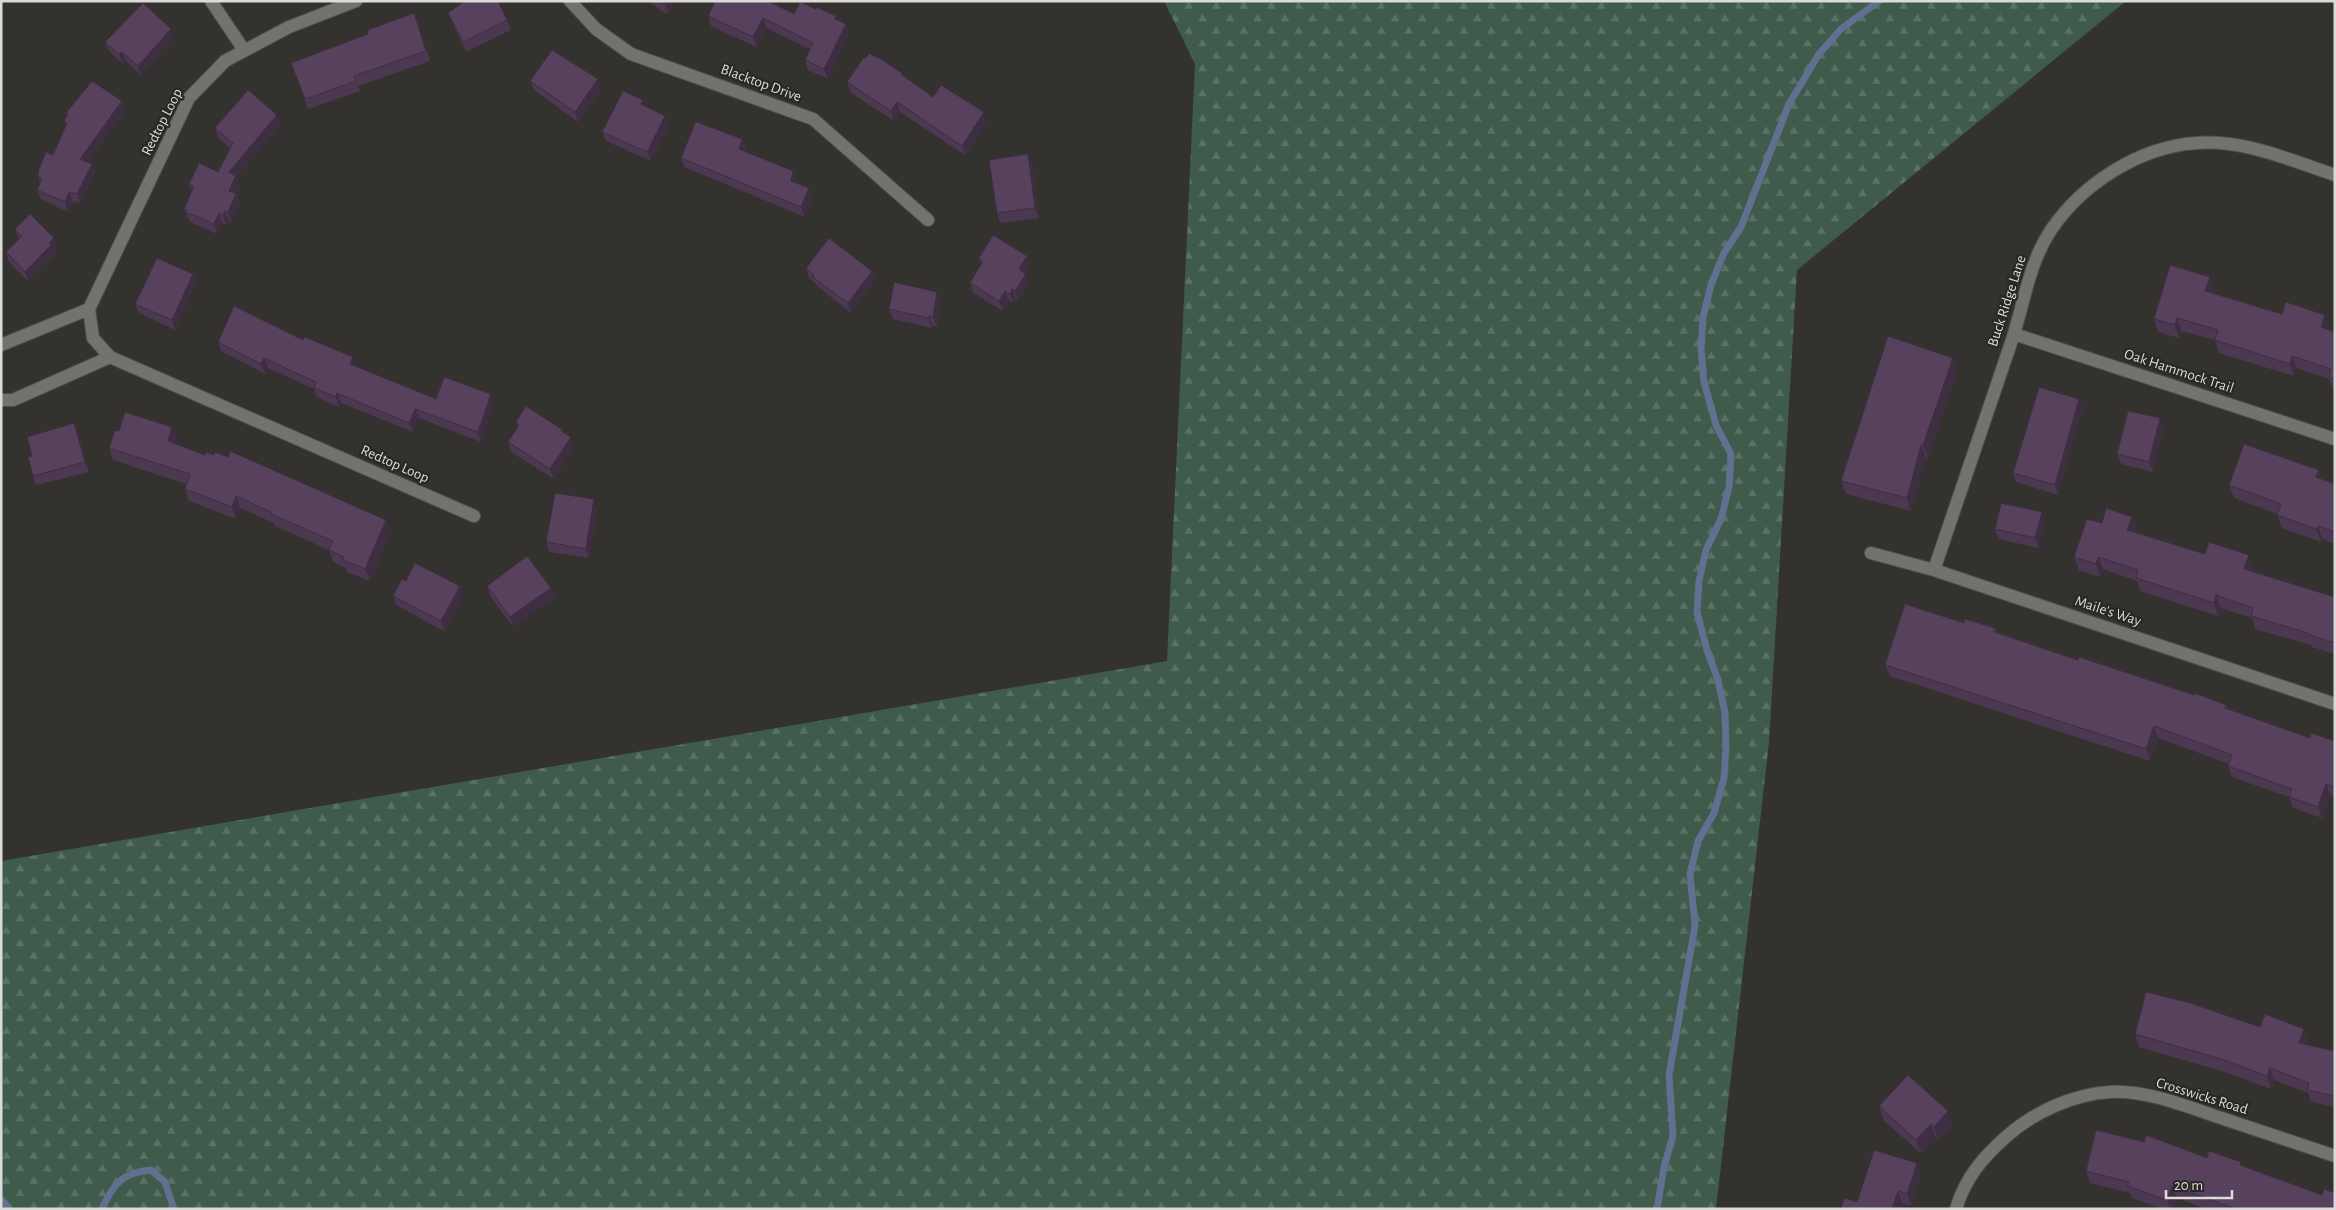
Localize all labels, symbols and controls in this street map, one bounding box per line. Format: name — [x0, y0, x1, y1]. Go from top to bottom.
street label: Blacktop Drive — [719, 61, 803, 105]
street label: Redtop Loop — [139, 86, 185, 158]
street label: Buck Ridge Lane — [1985, 253, 2029, 348]
street label: Oak Hammock Trail — [2122, 346, 2236, 396]
street label: Redtop Loop — [359, 442, 431, 486]
street label: Maile's Way — [2073, 593, 2144, 629]
street label: Crosswicks Road — [2154, 1075, 2250, 1117]
scale bar — [2166, 1168, 2232, 1200]
text: 20 m — [2174, 1178, 2203, 1193]

